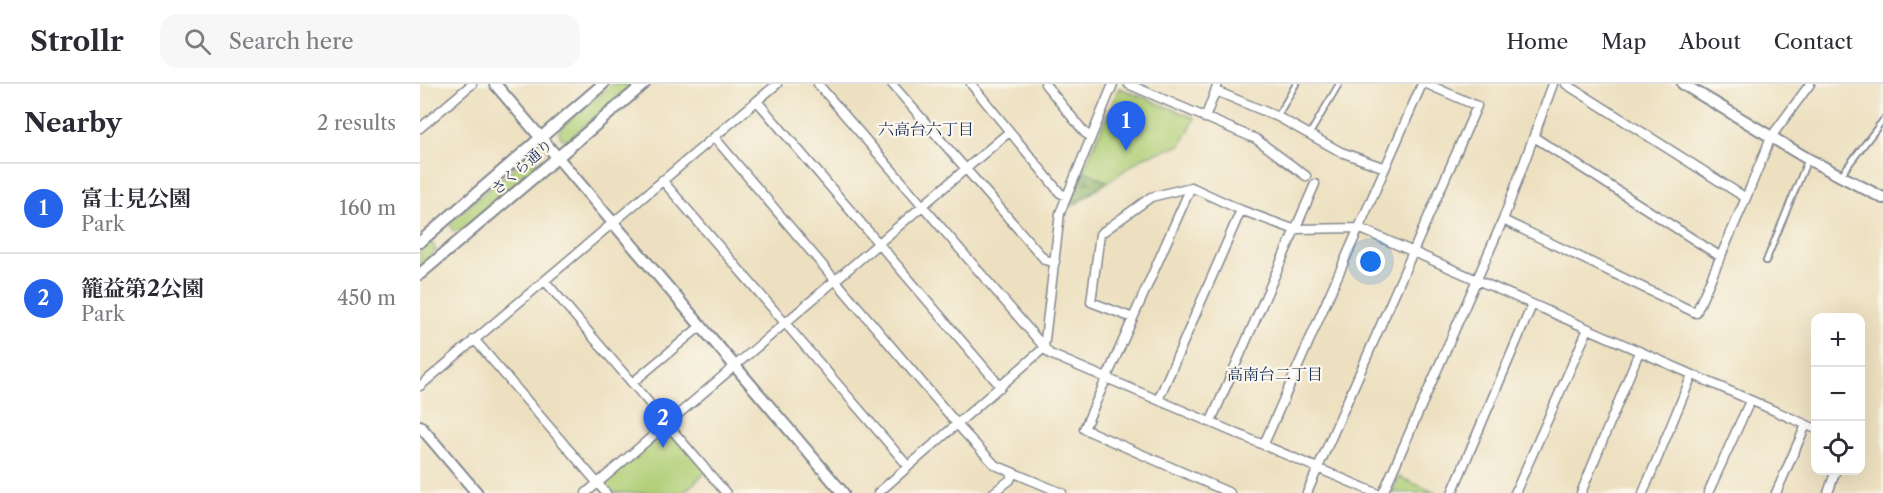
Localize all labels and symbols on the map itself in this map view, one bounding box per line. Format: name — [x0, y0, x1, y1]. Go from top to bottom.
pin: 1 — [1106, 101, 1146, 151]
district label: 六高台六丁目 — [878, 119, 974, 139]
street label: さくら通り — [487, 135, 556, 198]
your location — [1356, 247, 1385, 276]
district label: 高南台二丁目 — [1227, 364, 1323, 384]
pin: 2 — [644, 398, 682, 448]

